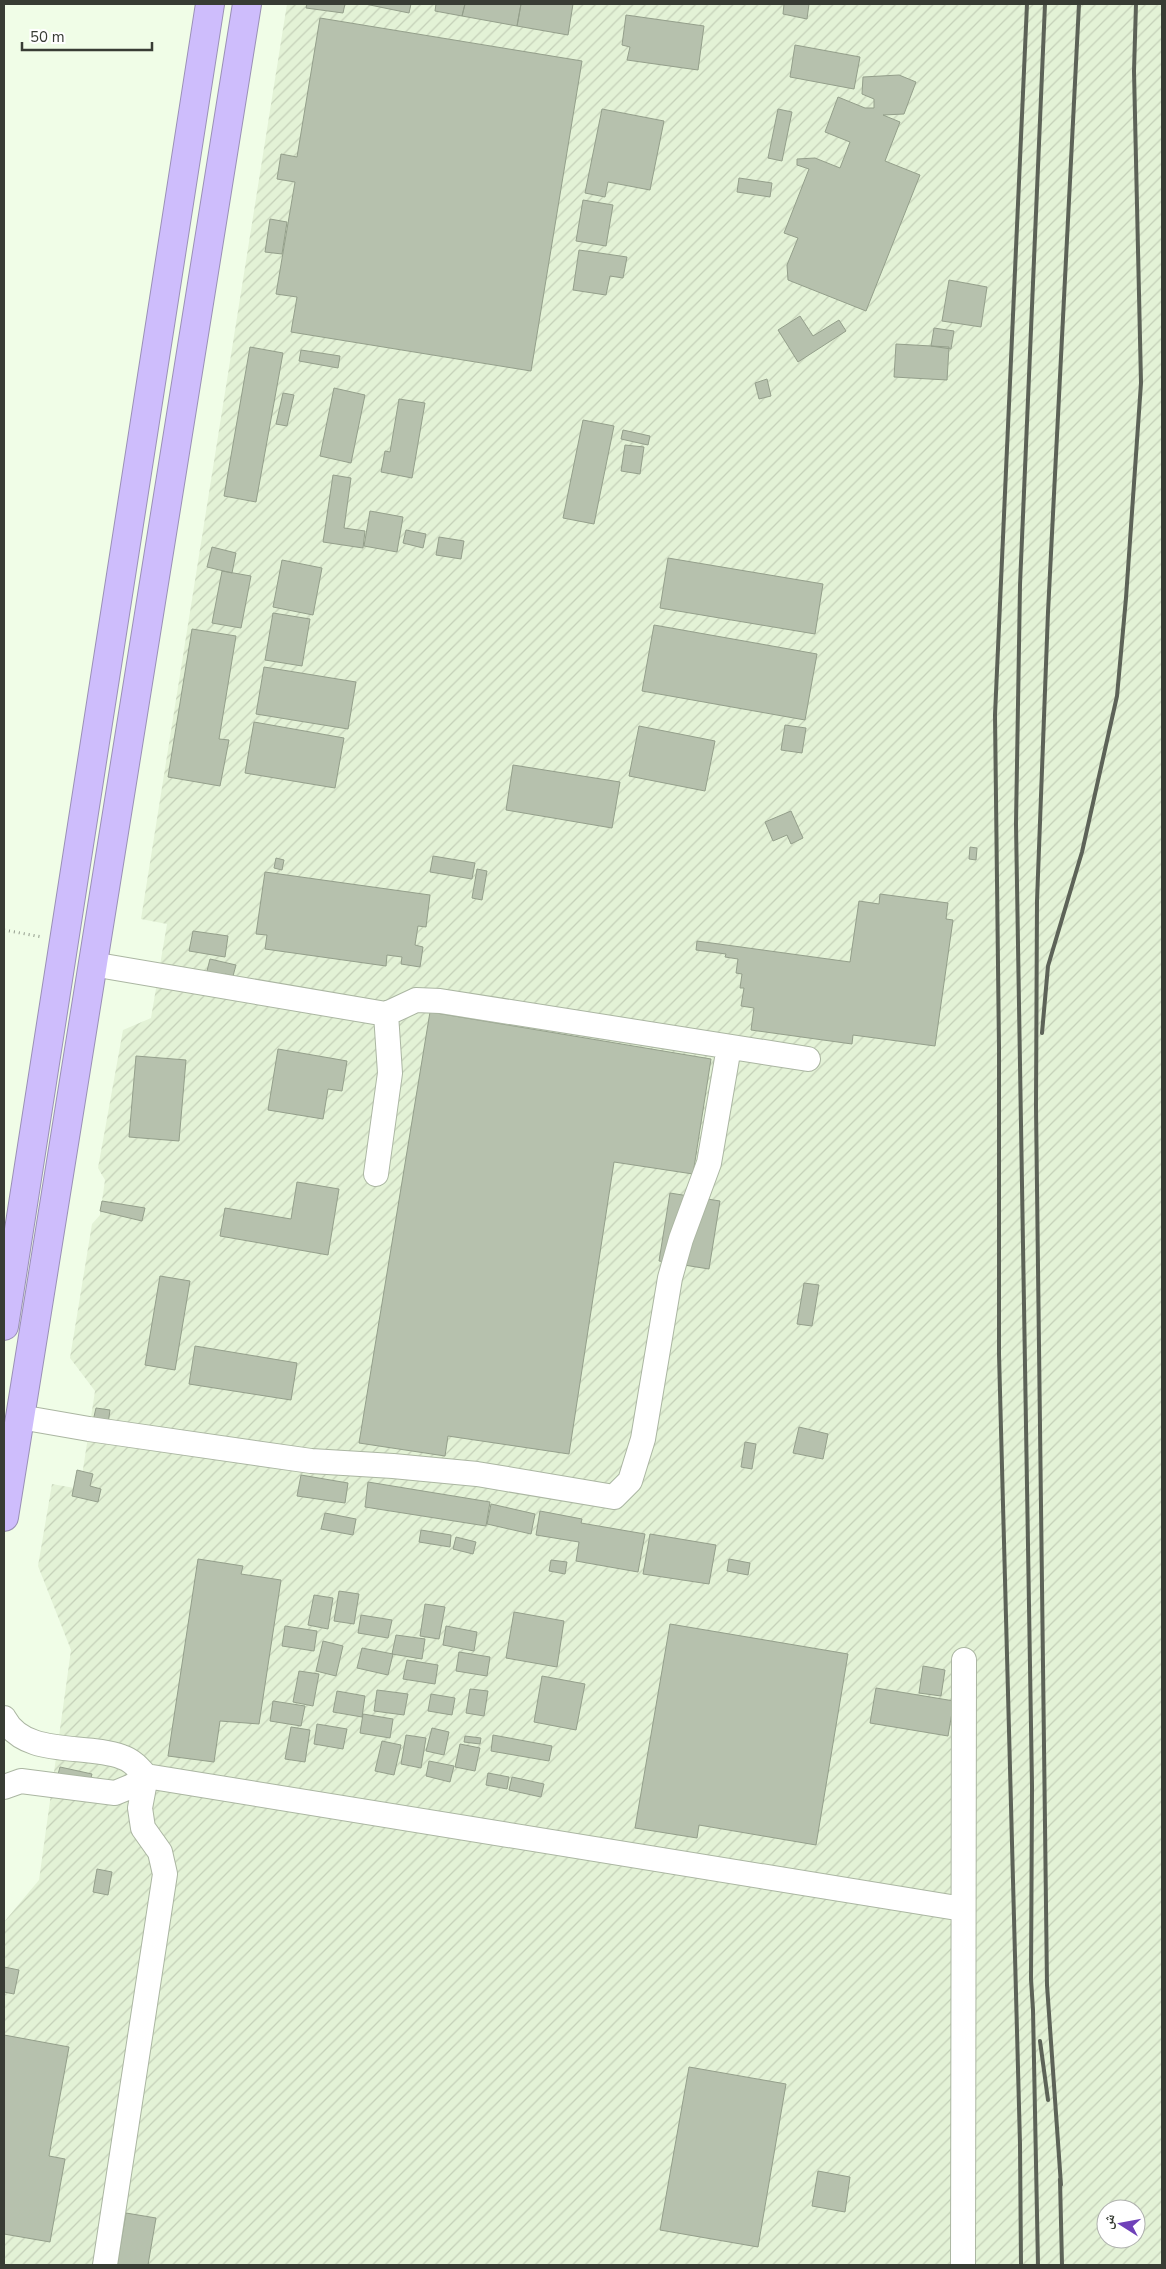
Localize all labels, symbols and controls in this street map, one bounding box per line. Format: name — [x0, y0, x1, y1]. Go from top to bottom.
scale bar — [22, 20, 152, 52]
text: 50 m — [30, 27, 65, 47]
north arrow — [1096, 2199, 1146, 2249]
text: ش — [1098, 2212, 1119, 2231]

